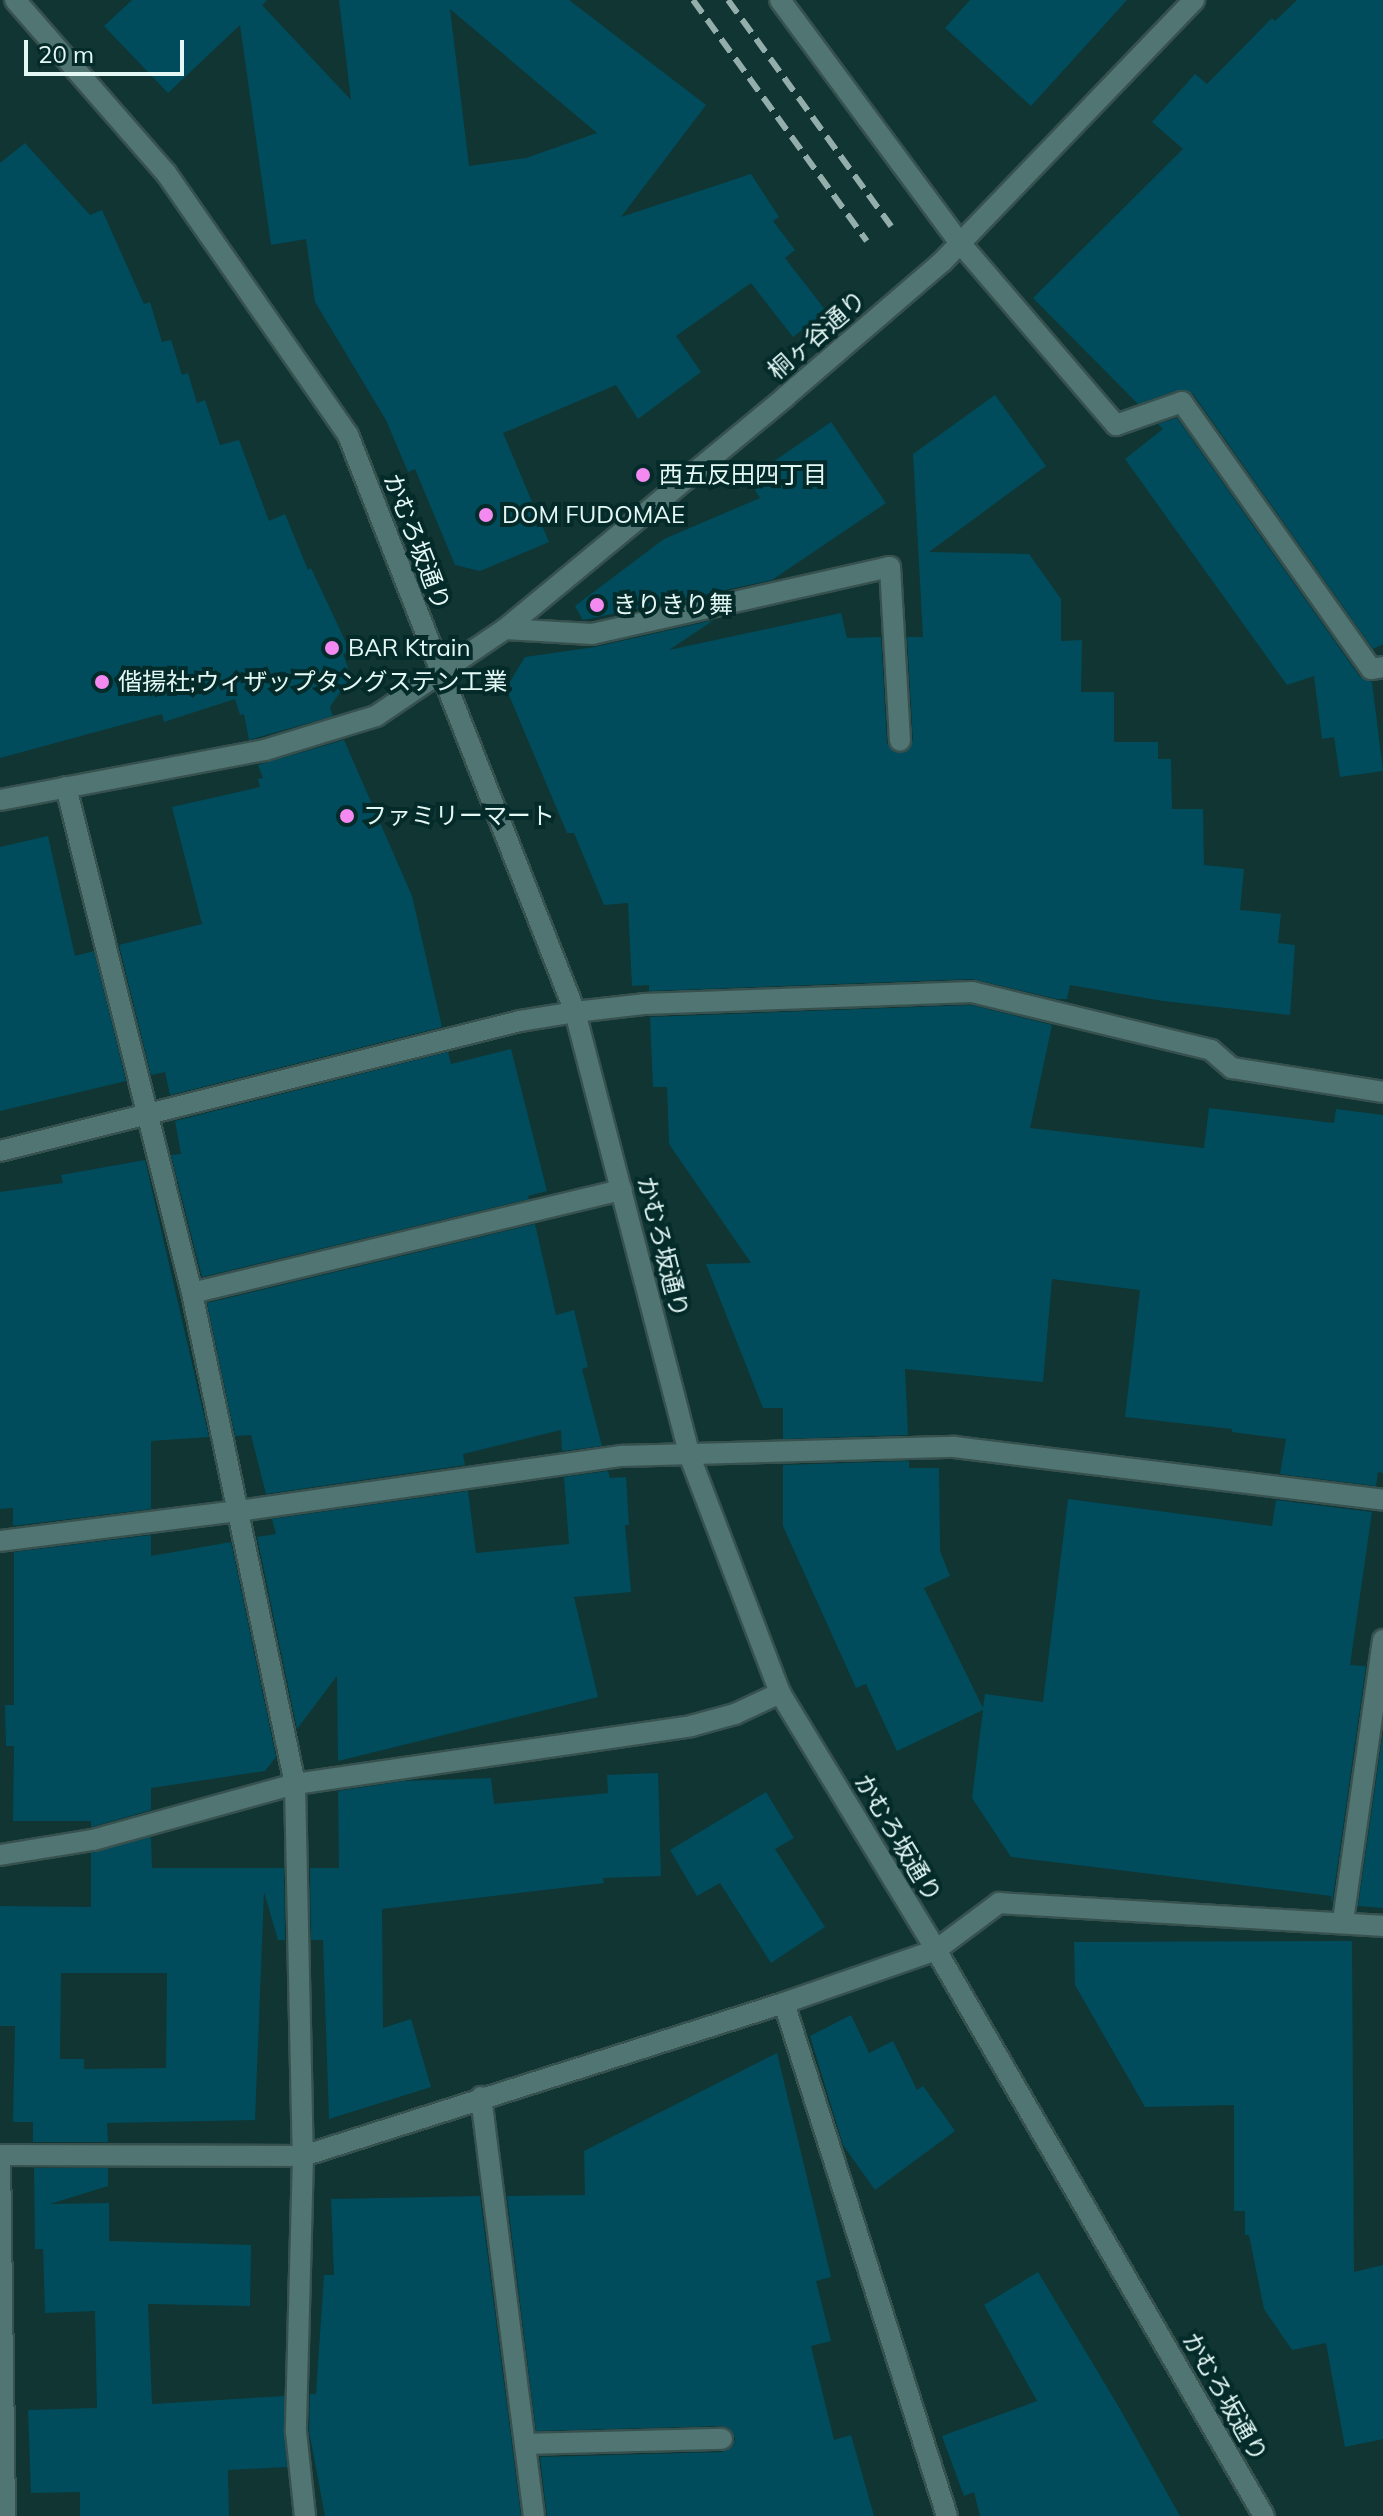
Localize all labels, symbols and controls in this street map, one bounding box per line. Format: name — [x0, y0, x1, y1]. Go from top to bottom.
scale bar — [28, 24, 188, 74]
text: 20 m — [38, 39, 94, 69]
street label: 桐ヶ谷通り — [762, 285, 872, 385]
place label: 西五反田四丁目 — [659, 461, 827, 489]
marker: 西五反田四丁目 — [634, 466, 652, 484]
street label: かむろ坂通り — [378, 470, 456, 614]
place label: DOM FUDOMAE — [502, 501, 685, 529]
marker: DOM FUDOMAE — [477, 506, 495, 524]
place label: きりきり舞 — [613, 591, 733, 619]
marker: きりきり舞 — [588, 596, 606, 614]
place label: BAR Ktrain — [348, 634, 471, 662]
marker: BAR Ktrain — [323, 639, 341, 657]
place label: 偕揚社;ウィザップタングステン工業 — [118, 668, 507, 696]
marker: 偕揚社;ウィザップタングステン工業 — [93, 673, 111, 691]
place label: ファミリーマート — [363, 802, 555, 830]
marker: ファミリーマート — [338, 807, 356, 825]
street label: かむろ坂通り — [632, 1174, 694, 1320]
street label: かむろ坂通り — [849, 1769, 947, 1907]
street label: かむろ坂通り — [1177, 2327, 1273, 2467]

